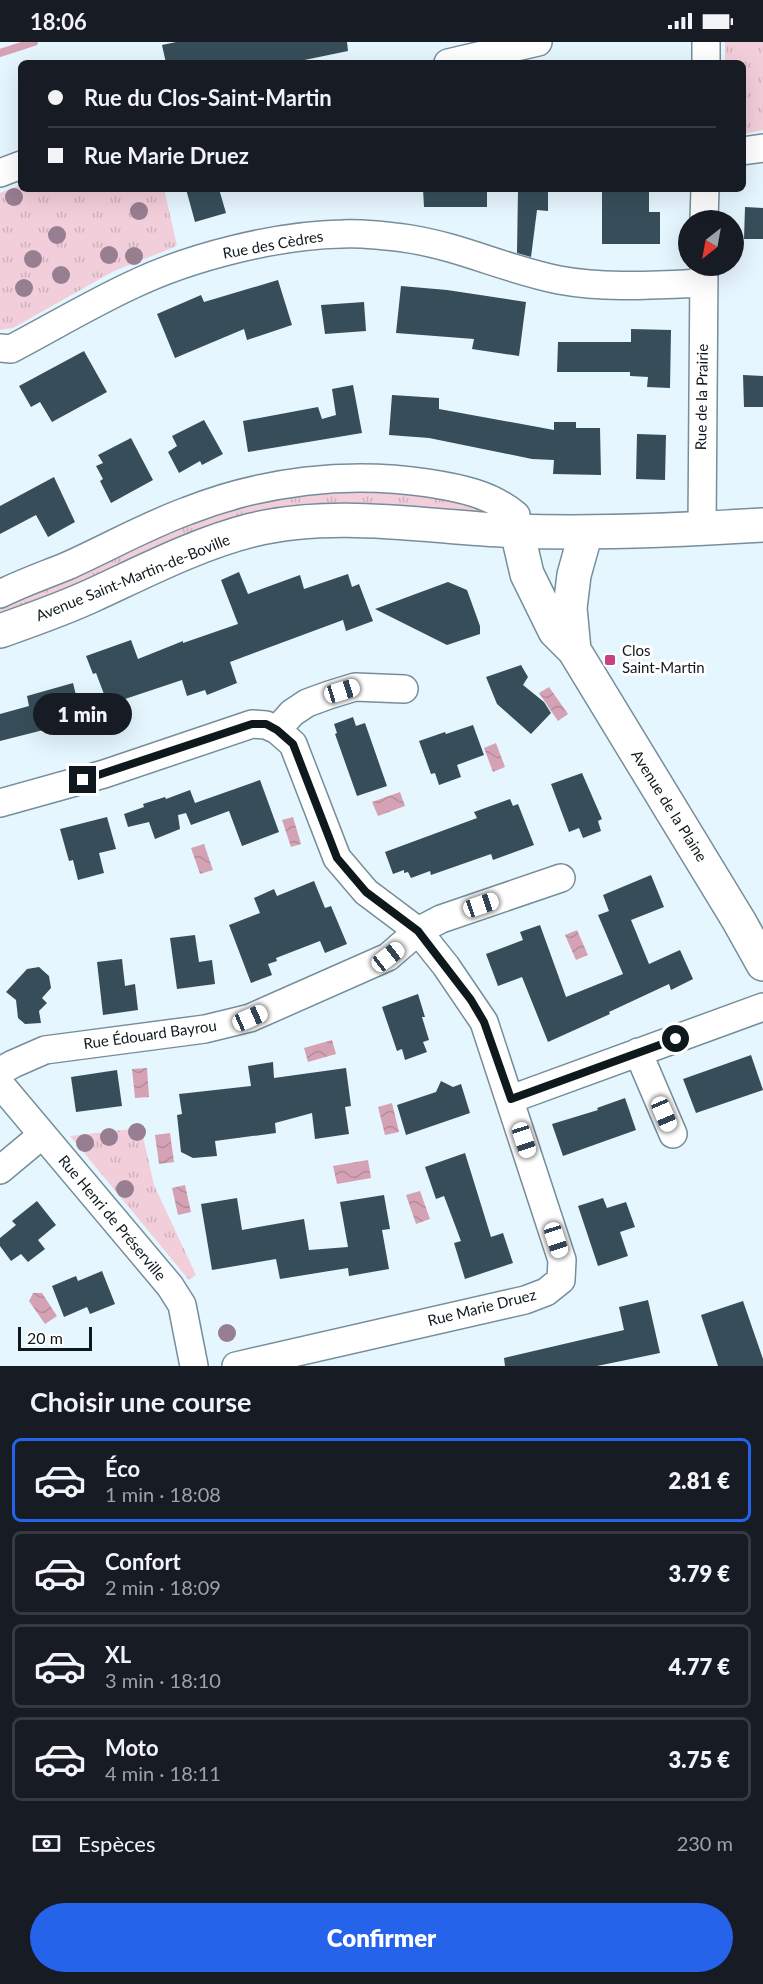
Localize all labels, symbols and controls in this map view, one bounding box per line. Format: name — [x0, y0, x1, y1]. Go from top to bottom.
text: 18:06 — [30, 8, 87, 35]
text: Rue du Clos-Saint-Martin — [84, 84, 332, 111]
text: Rue Marie Druez — [84, 142, 249, 169]
north arrow — [678, 210, 744, 276]
map controls — [678, 210, 744, 276]
street label: Rue des Cèdres — [221, 226, 324, 262]
street label: Rue de la Prairie — [691, 344, 711, 450]
street label: Avenue Saint-Martin-de-Boville — [33, 530, 232, 624]
place label: Clos Saint-Martin — [622, 641, 705, 676]
marker: Clos Saint-Martin — [603, 653, 617, 667]
car — [322, 677, 362, 705]
callout: 1 min — [34, 693, 132, 735]
text: 1 min — [58, 702, 107, 726]
street label: Avenue de la Plaine — [628, 746, 712, 865]
route end — [69, 766, 96, 793]
car — [461, 891, 501, 919]
car — [368, 939, 408, 975]
car — [230, 1002, 270, 1034]
street label: Rue Édouard Bayrou — [82, 1016, 218, 1052]
route start — [662, 1025, 689, 1052]
car — [649, 1094, 679, 1134]
car — [510, 1120, 538, 1160]
street label: Rue Henri de Préserville — [55, 1151, 170, 1284]
car — [542, 1220, 570, 1260]
street label: Rue Marie Druez — [426, 1285, 538, 1329]
scale bar — [18, 1324, 92, 1352]
text: 20 m — [27, 1328, 63, 1347]
text: Choisir une course — [30, 1385, 252, 1418]
icon: car — [33, 1453, 87, 1507]
text: Éco — [105, 1455, 140, 1482]
text: 2.81 € — [669, 1467, 730, 1494]
text: 1 min · 18:08 — [105, 1482, 221, 1506]
icon: car — [33, 1546, 87, 1600]
text: Confort — [105, 1548, 181, 1575]
text: 3.79 € — [669, 1560, 730, 1587]
text: 2 min · 18:09 — [105, 1575, 221, 1599]
icon: car — [33, 1639, 87, 1693]
text: XL — [105, 1641, 131, 1668]
text: 4.77 € — [669, 1653, 730, 1680]
text: 3 min · 18:10 — [105, 1668, 221, 1692]
icon: car — [33, 1732, 87, 1786]
text: Moto — [105, 1734, 159, 1761]
text: 3.75 € — [669, 1746, 730, 1773]
text: 4 min · 18:11 — [105, 1761, 221, 1785]
icon: cash — [30, 1827, 63, 1860]
text: Espèces — [78, 1830, 155, 1857]
text: 230 m — [677, 1831, 733, 1855]
button: Confirmer — [30, 1903, 733, 1972]

